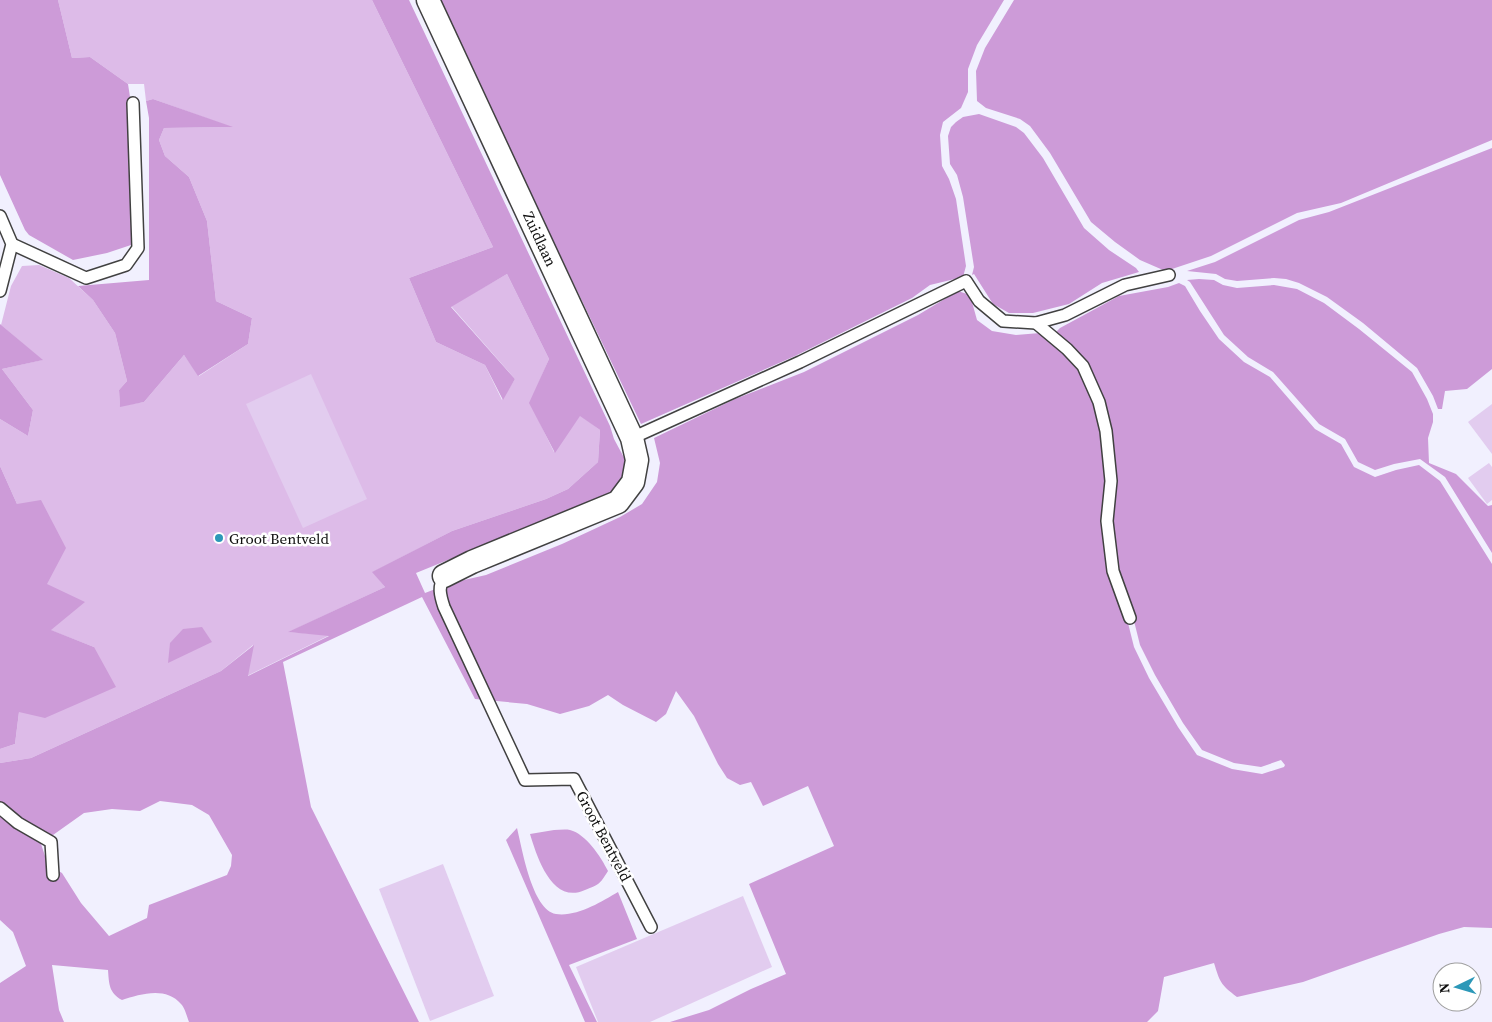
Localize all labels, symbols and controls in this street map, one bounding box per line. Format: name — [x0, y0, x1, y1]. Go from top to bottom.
street label: Zuidlaan — [518, 208, 562, 270]
place label: Groot Bentveld — [229, 528, 329, 549]
marker: Groot Bentveld — [213, 532, 225, 544]
street label: Groot Bentveld — [571, 787, 637, 886]
north arrow — [1432, 962, 1482, 1012]
text: N — [1434, 982, 1454, 994]

